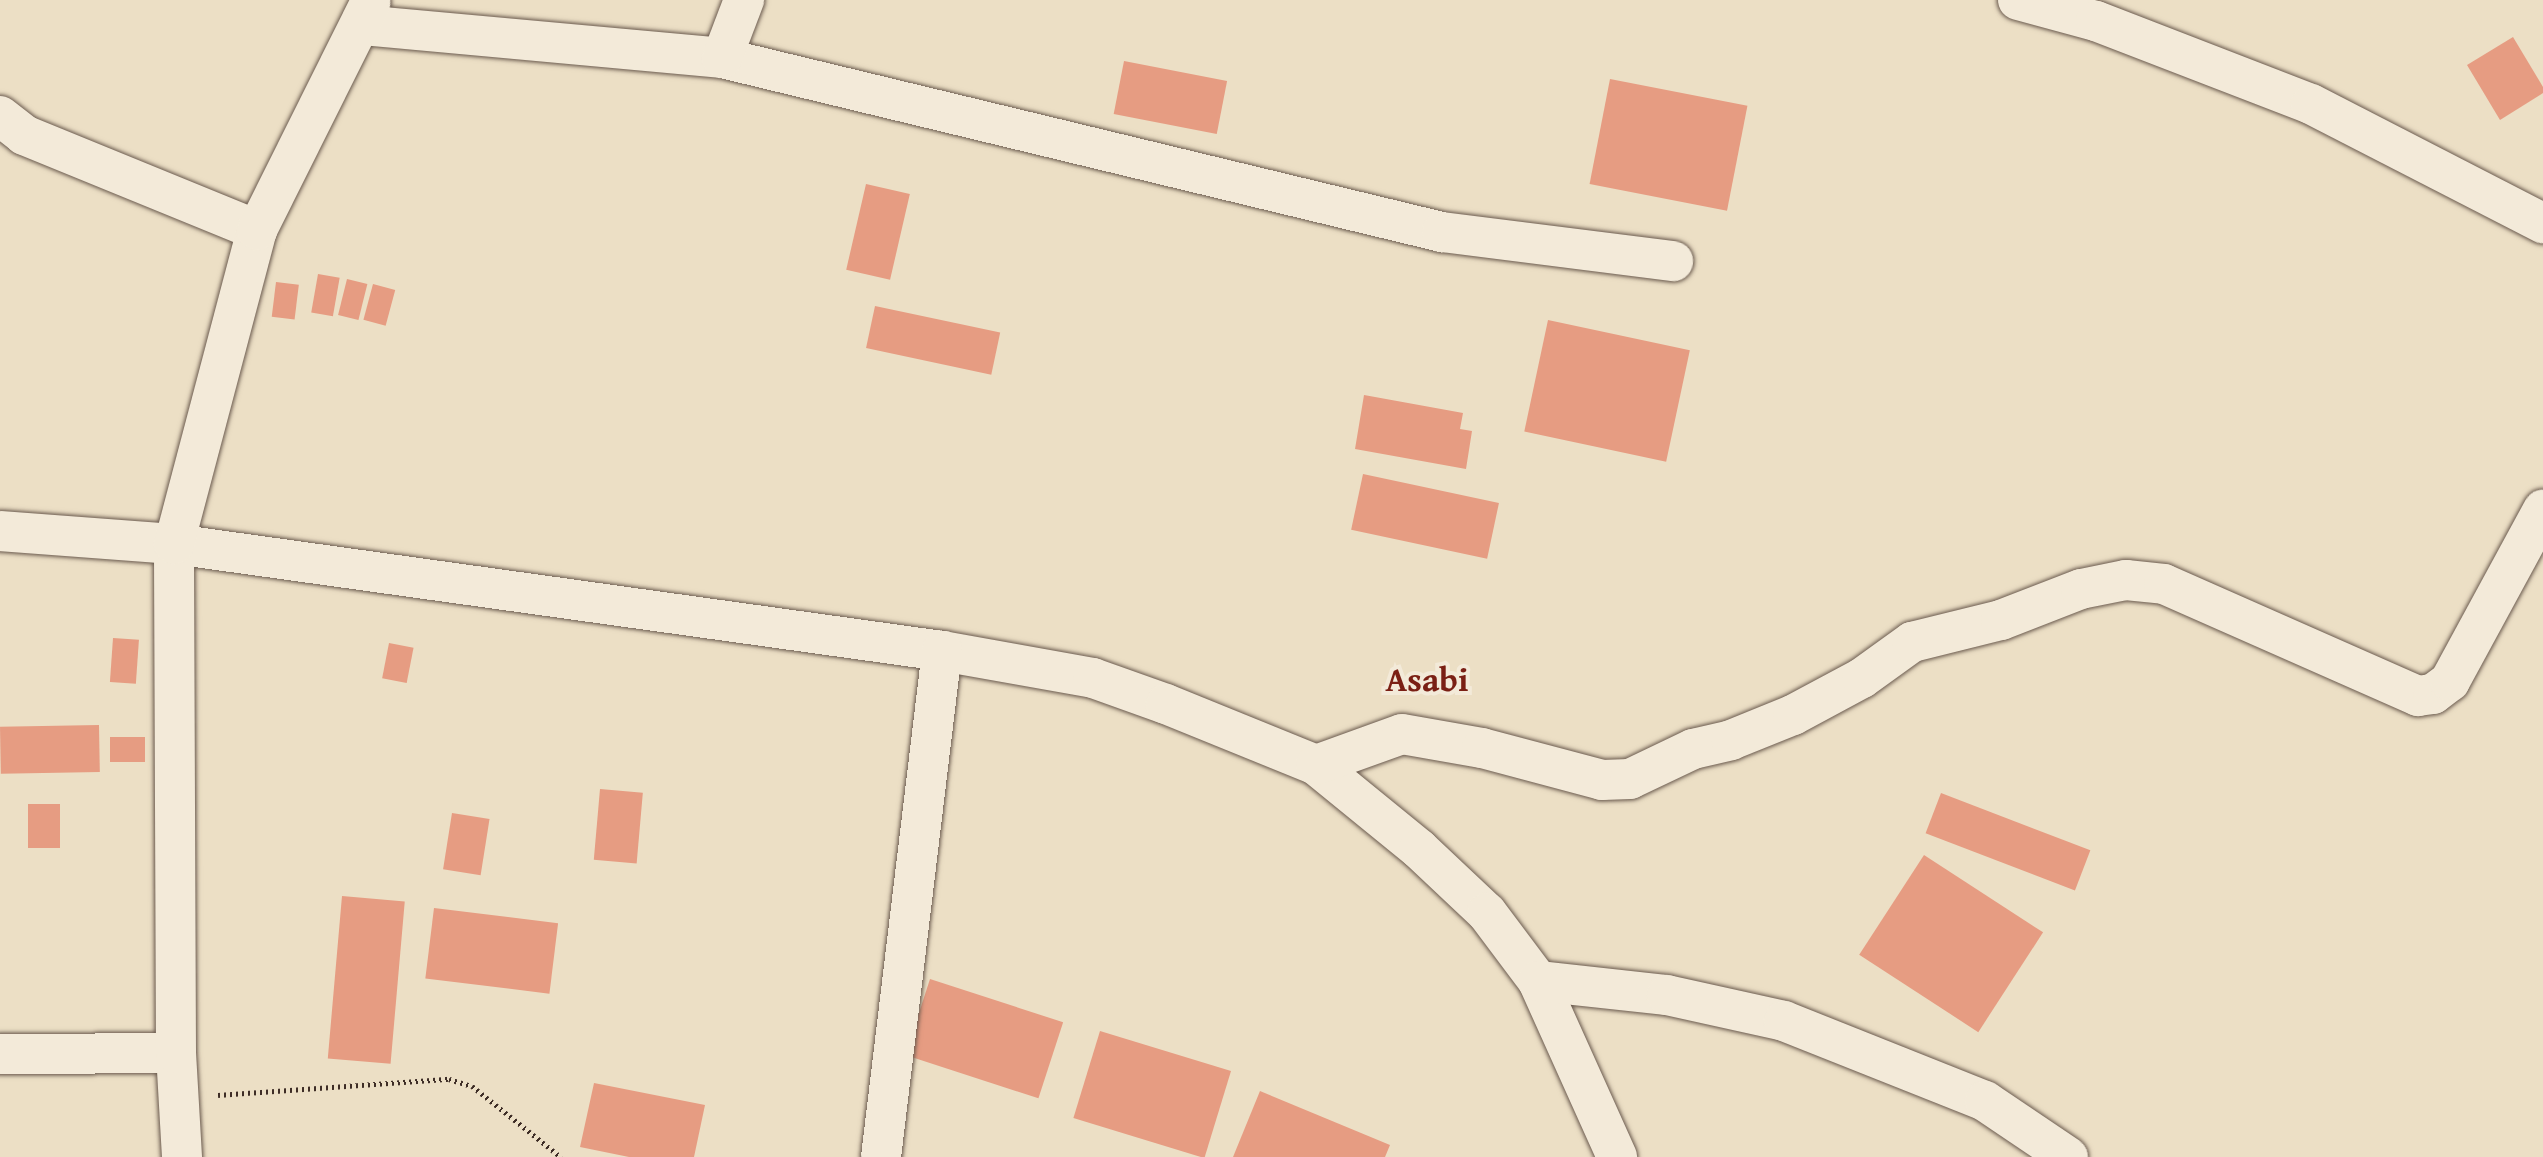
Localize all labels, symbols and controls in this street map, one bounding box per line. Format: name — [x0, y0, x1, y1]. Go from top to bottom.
district label: Asabi — [1386, 659, 1468, 699]

